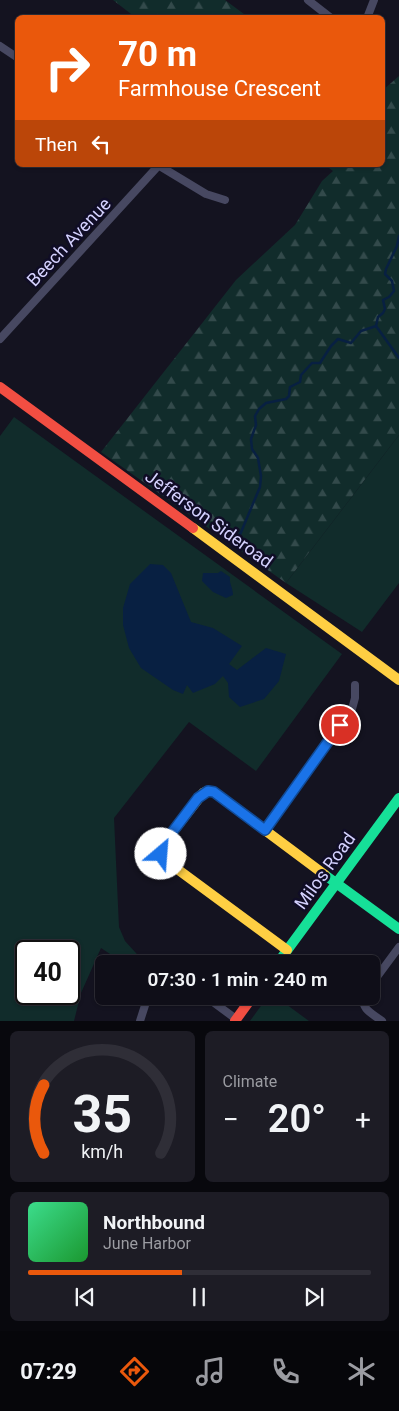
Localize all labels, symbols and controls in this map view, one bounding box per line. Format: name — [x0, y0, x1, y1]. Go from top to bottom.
text: 70 m — [118, 34, 197, 75]
icon: right — [35, 35, 100, 100]
text: Farmhouse Crescent — [118, 76, 321, 101]
icon: left — [87, 130, 115, 158]
text: Then — [35, 133, 77, 156]
street label: Beech Avenue — [22, 193, 115, 290]
street label: Jefferson Sideroad — [142, 465, 277, 572]
pin — [319, 704, 361, 746]
icon: arrive — [326, 711, 354, 739]
position arrow — [134, 827, 186, 879]
street label: Milos Road — [290, 828, 359, 913]
speed limit sign: 40 — [15, 940, 80, 1005]
text: 07:30 · 1 min · 240 m — [147, 968, 328, 991]
text: Climate — [223, 1072, 277, 1091]
text: 35 — [72, 1084, 132, 1145]
text: 20° — [268, 1097, 326, 1141]
text: − — [223, 1103, 239, 1136]
text: + — [355, 1103, 371, 1136]
text: km/h — [81, 1141, 123, 1162]
text: Northbound — [103, 1211, 205, 1234]
text: June Harbor — [103, 1234, 191, 1253]
icon: previous — [71, 1283, 99, 1311]
icon: pause — [185, 1283, 213, 1311]
icon: next — [300, 1283, 328, 1311]
icon: directions — [117, 1354, 152, 1389]
icon: music — [193, 1354, 228, 1389]
icon: phone — [268, 1354, 303, 1389]
icon: climate — [344, 1354, 379, 1389]
text: 07:29 — [20, 1359, 77, 1384]

